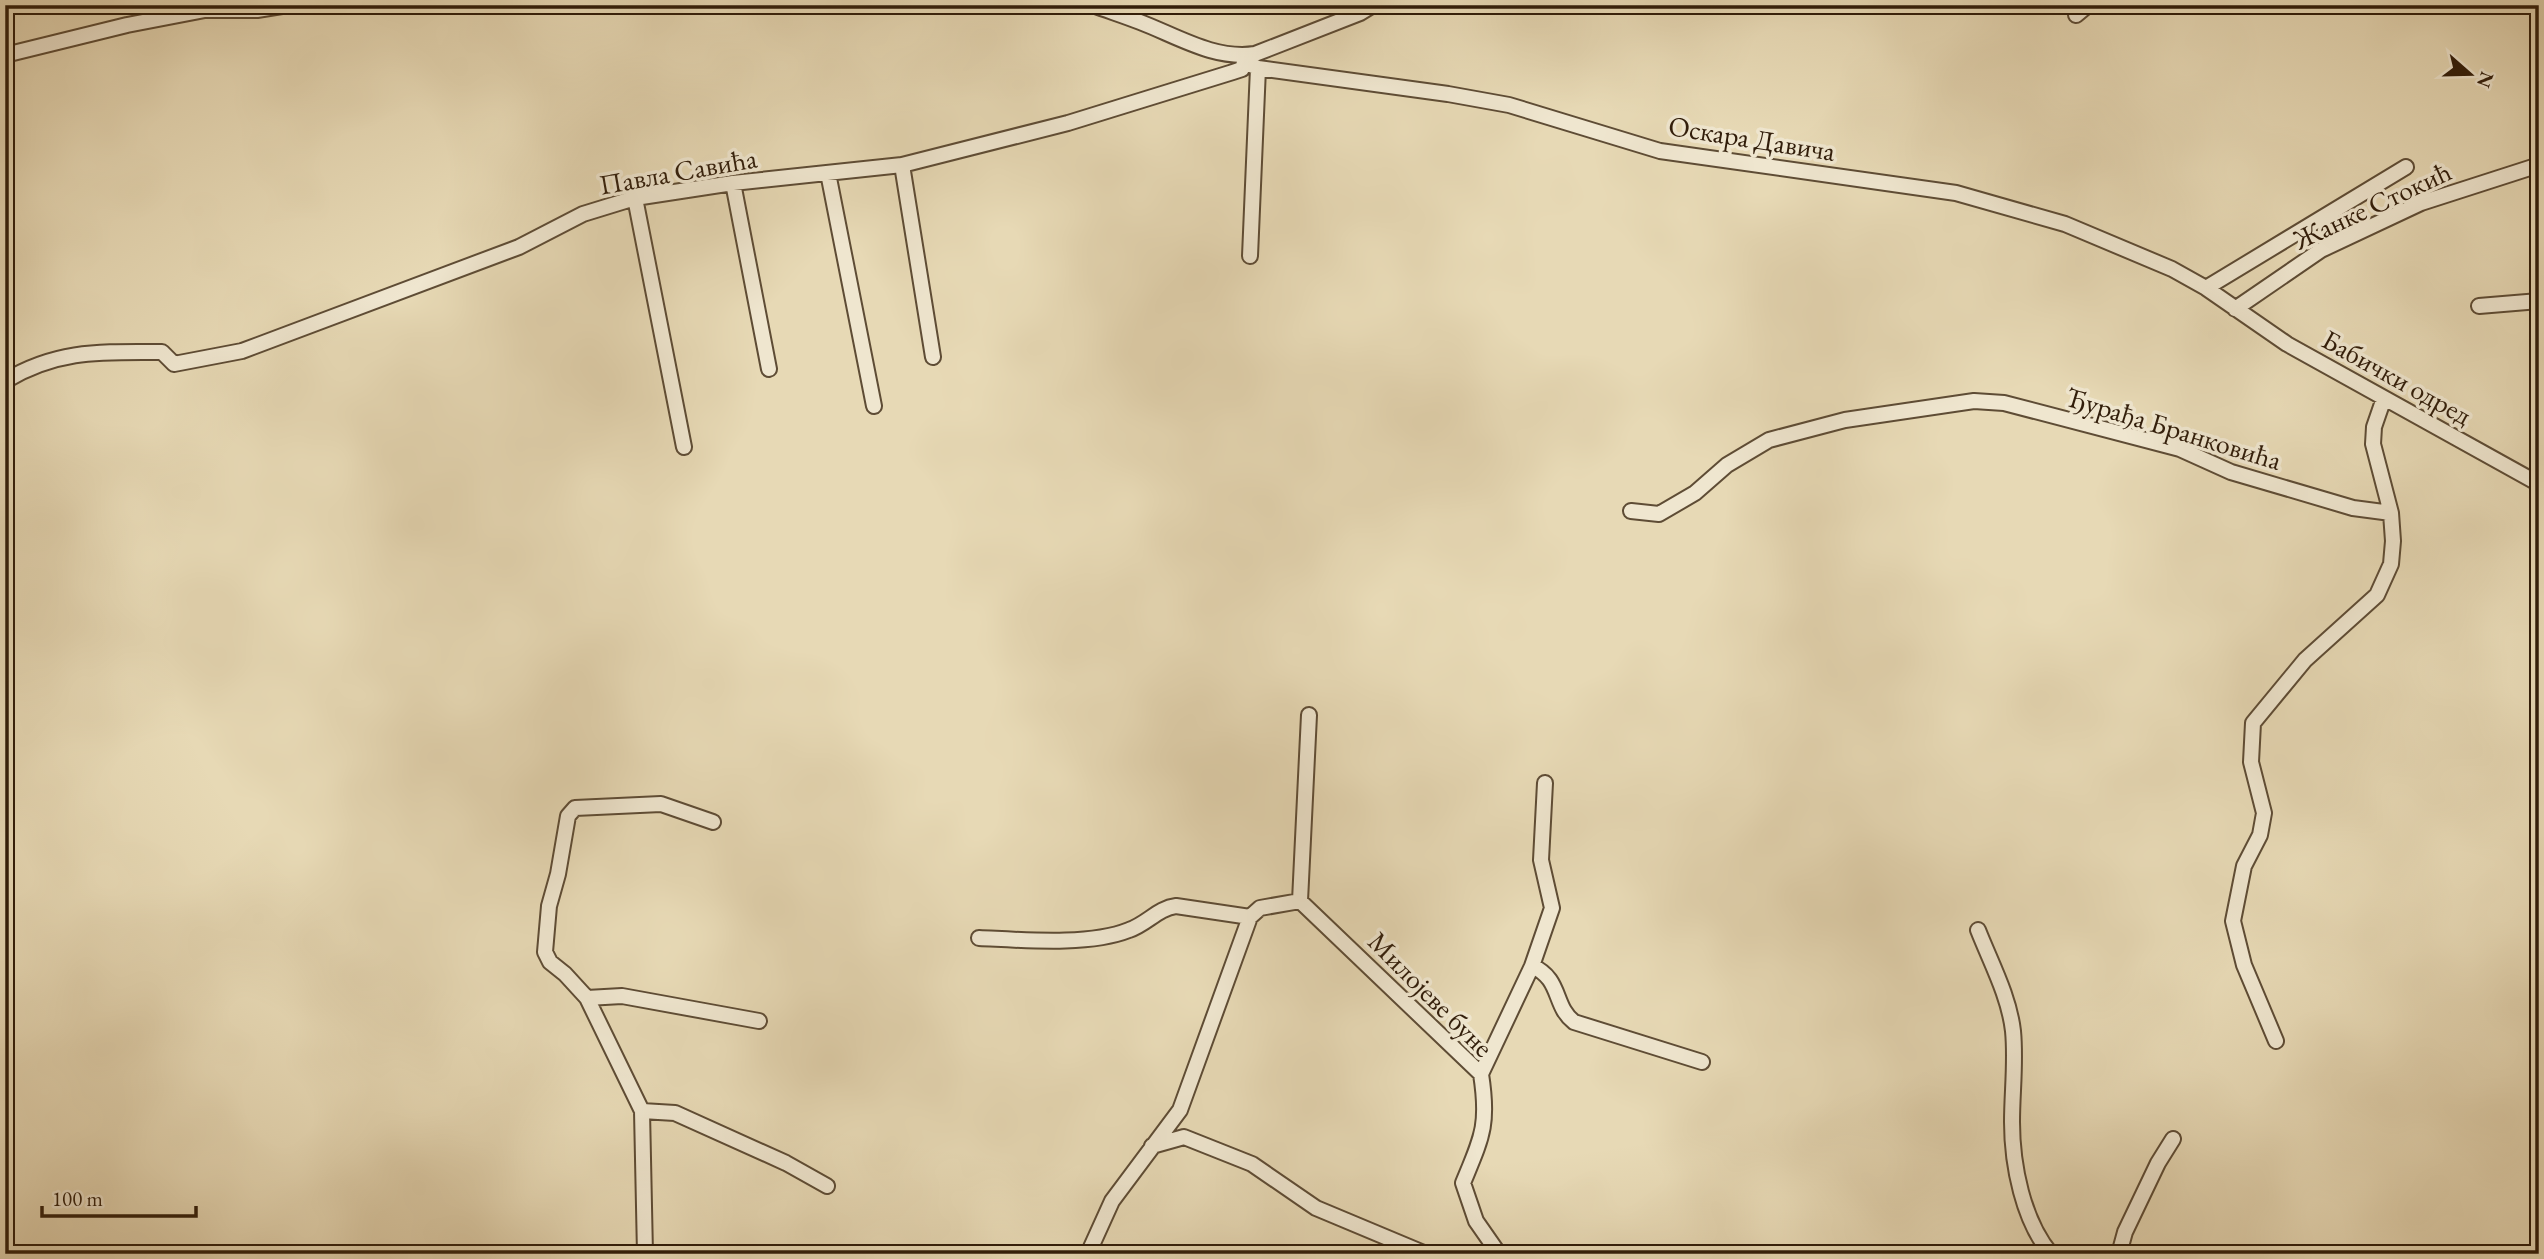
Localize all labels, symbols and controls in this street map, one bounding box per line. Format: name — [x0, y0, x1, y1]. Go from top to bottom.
north arrow — [2436, 38, 2506, 108]
text: N — [2471, 68, 2500, 92]
street label: Оскара Давича — [1666, 107, 1839, 169]
street label: Павла Савића — [596, 139, 760, 203]
street label: Жанке Стокић — [2286, 153, 2457, 258]
street label: Бабички одред — [2316, 321, 2478, 433]
street label: Ђурађа Бранковића — [2062, 378, 2287, 478]
street label: Милојеве буне — [1361, 924, 1502, 1065]
scale bar — [42, 1175, 196, 1219]
text: 100 m — [52, 1185, 103, 1212]

